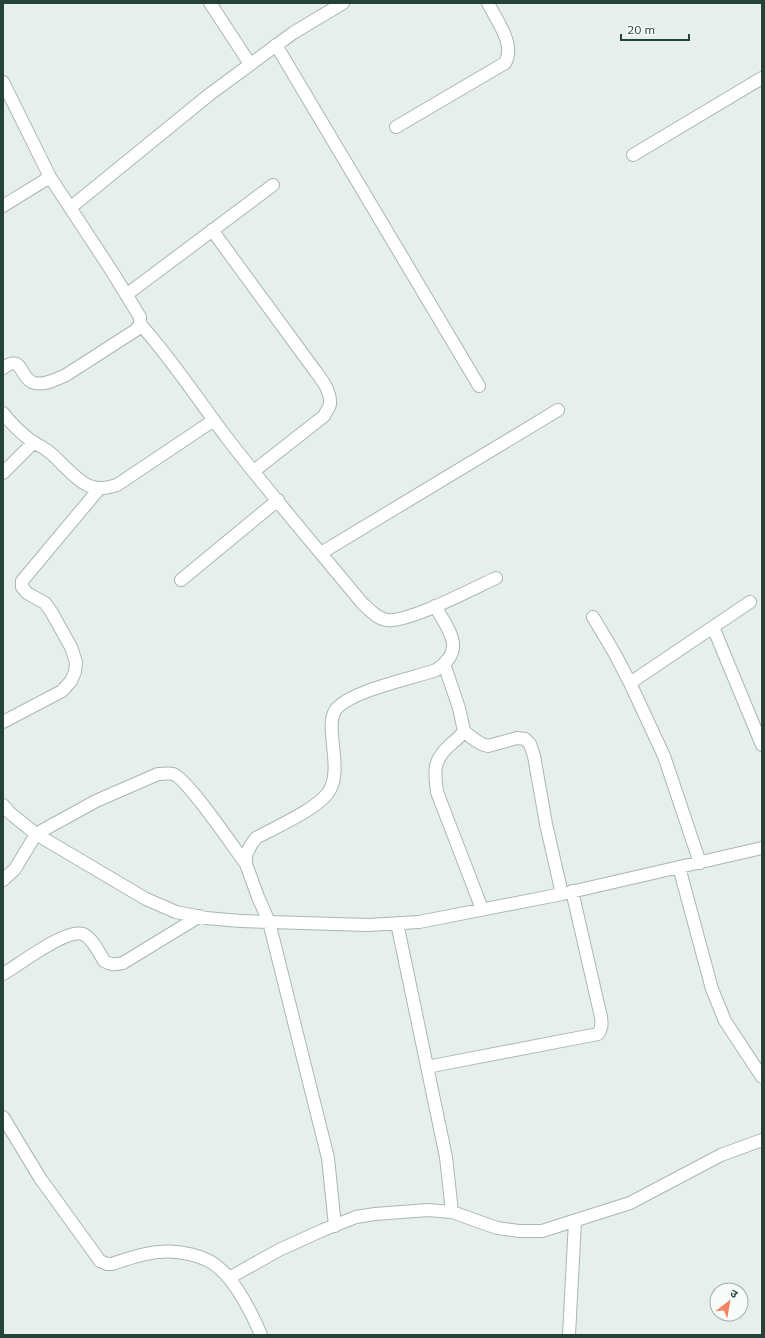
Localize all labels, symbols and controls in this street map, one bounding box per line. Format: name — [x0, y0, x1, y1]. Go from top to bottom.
scale bar — [621, 16, 689, 42]
text: 20 m — [627, 22, 655, 37]
north arrow — [709, 1282, 749, 1322]
text: उ — [728, 1286, 741, 1301]

